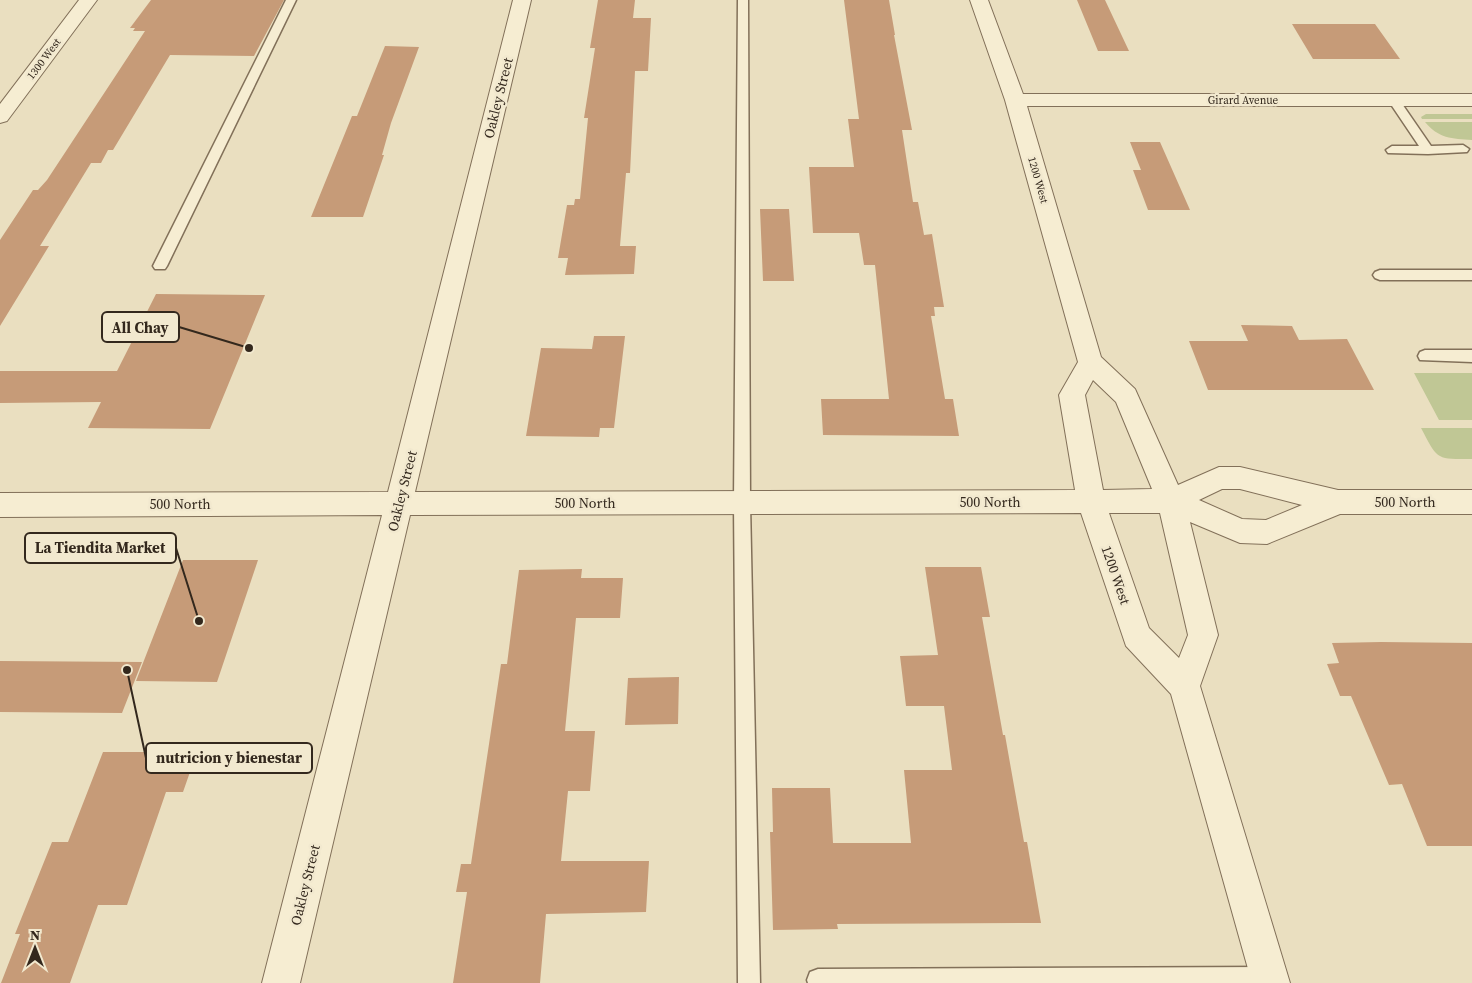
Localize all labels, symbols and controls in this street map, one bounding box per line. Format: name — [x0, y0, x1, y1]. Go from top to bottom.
street label: 1300 West — [24, 35, 65, 83]
street label: Oakley Street — [478, 55, 518, 140]
street label: Girard Avenue — [1208, 93, 1279, 108]
street label: 1200 West — [1024, 155, 1052, 206]
callout: All Chay — [102, 312, 179, 342]
text: All Chay — [111, 317, 169, 338]
street label: Oakley Street — [382, 448, 422, 533]
street label: 500 North — [959, 492, 1021, 512]
street label: 500 North — [1374, 492, 1436, 512]
street label: 500 North — [554, 493, 616, 513]
street label: 500 North — [149, 494, 211, 514]
callout: La Tiendita Market — [25, 533, 176, 563]
text: La Tiendita Market — [35, 537, 166, 558]
street label: 1200 West — [1097, 543, 1136, 608]
callout: nutricion y bienestar — [146, 743, 312, 773]
text: nutricion y bienestar — [156, 747, 302, 768]
street label: Oakley Street — [285, 842, 325, 927]
north arrow — [10, 923, 60, 973]
text: N — [30, 925, 40, 945]

